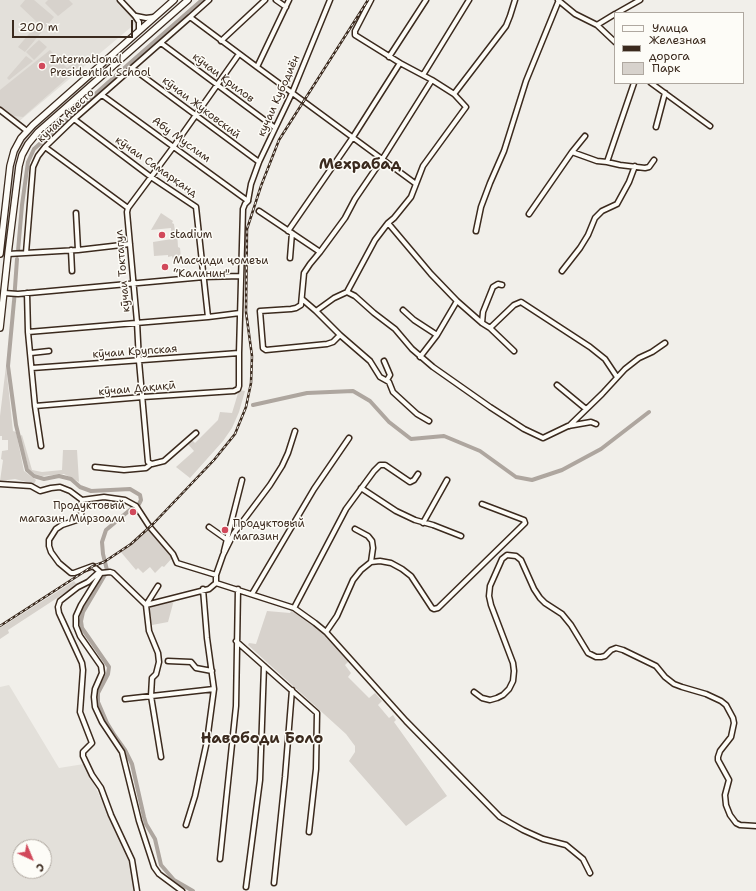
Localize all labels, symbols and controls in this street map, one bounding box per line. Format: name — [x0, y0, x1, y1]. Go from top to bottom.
scale bar — [14, 12, 135, 38]
legend — [614, 12, 744, 84]
text: 200 m — [19, 19, 58, 35]
text: Улица — [652, 20, 688, 36]
text: Железная дорога — [649, 32, 706, 64]
street label: кӯчаи Крилов — [189, 50, 257, 106]
place label: International Presidential School — [50, 53, 151, 79]
street label: кучаи Кубодиён — [255, 53, 303, 139]
text: Парк — [652, 60, 680, 76]
marker: International Presidential School — [37, 61, 47, 71]
street label: кӯчаи Жуковский — [159, 74, 243, 142]
street label: кӯчаи Авесто — [35, 86, 97, 146]
street label: Абу Муслим — [149, 114, 213, 166]
street label: кӯчаи Самарқанд — [112, 134, 200, 200]
district label: Мехрабад — [319, 156, 401, 174]
place label: stadium — [170, 228, 212, 242]
street label: кӯчаи Токтагул — [113, 229, 133, 313]
marker: stadium — [157, 230, 167, 240]
place label: Масҷиди ҷомеъи “Калинин" — [173, 254, 268, 280]
marker: Масҷиди ҷомеъи “Калинин" — [160, 262, 170, 272]
street label: кӯчаи Крупская — [92, 342, 178, 362]
street label: кӯчаи Дақиқӣ — [98, 379, 176, 399]
place label: Продуктовый магазин Мирзоали — [19, 499, 125, 525]
marker: Продуктовый магазин Мирзоали — [128, 507, 138, 517]
place label: Продуктовый магазин — [233, 517, 305, 543]
marker: Продуктовый магазин — [220, 525, 230, 535]
district label: Навободи Боло — [201, 730, 323, 748]
north arrow — [12, 839, 52, 879]
text: С — [32, 860, 48, 875]

